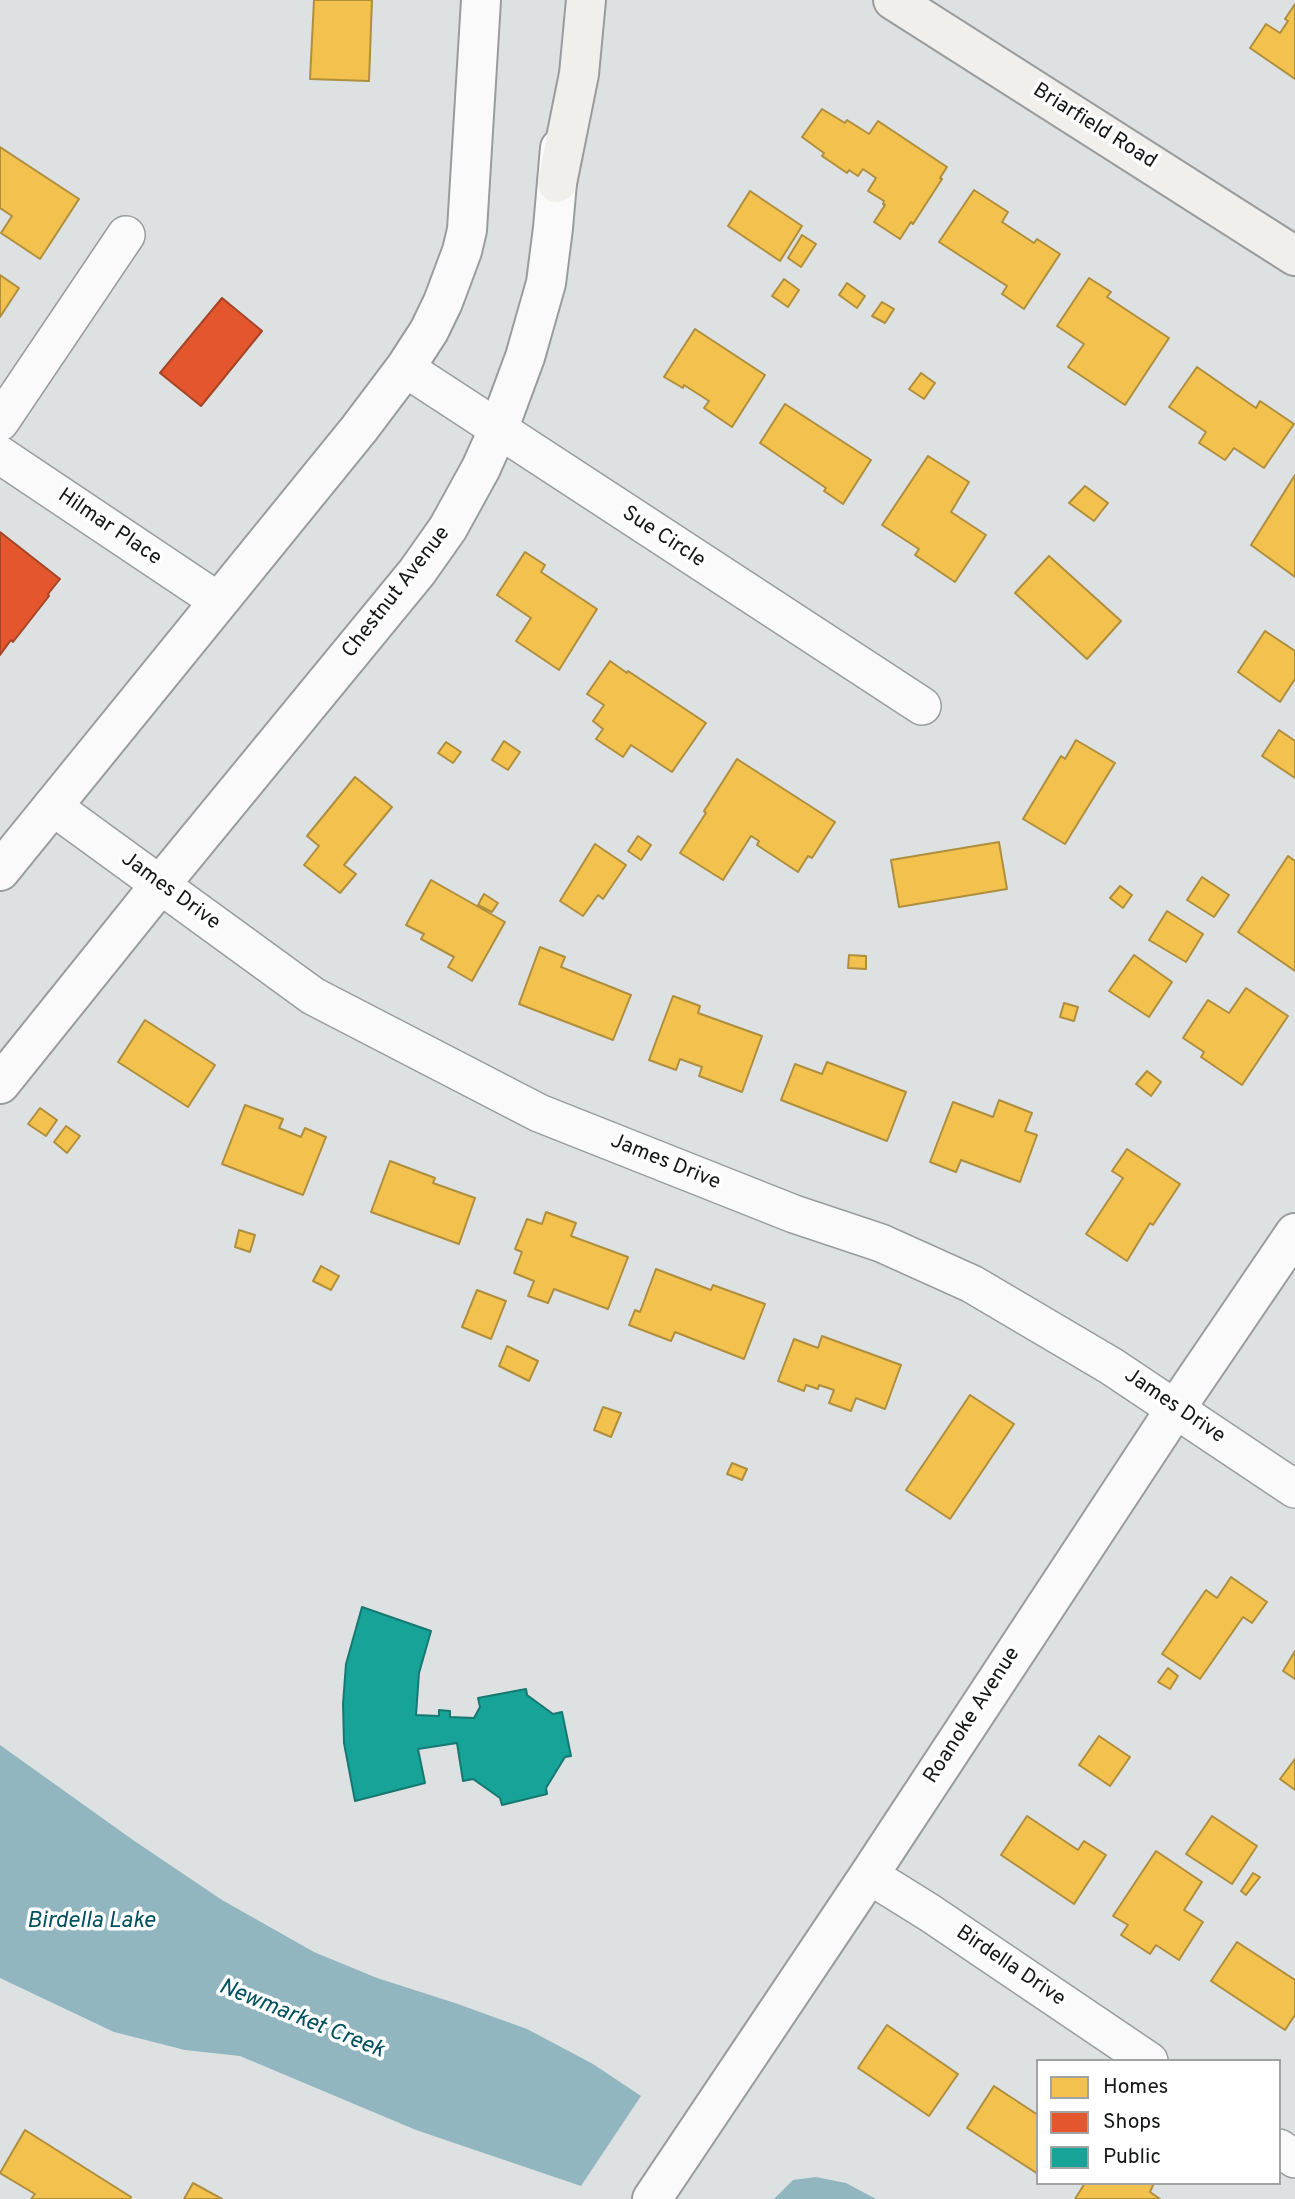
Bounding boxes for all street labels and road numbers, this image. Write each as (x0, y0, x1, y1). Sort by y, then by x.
street label: Briarfield Road (1027, 79, 1161, 175)
street label: Hilmar Place (52, 484, 166, 572)
street label: Sue Circle (617, 502, 709, 574)
street label: Chestnut Avenue (338, 522, 456, 664)
street label: James Drive (115, 848, 225, 936)
street label: James Drive (606, 1129, 724, 1197)
street label: James Drive (1119, 1364, 1229, 1450)
street label: Roanoke Avenue (920, 1643, 1026, 1789)
street label: Birdella Drive (950, 1921, 1070, 2013)

